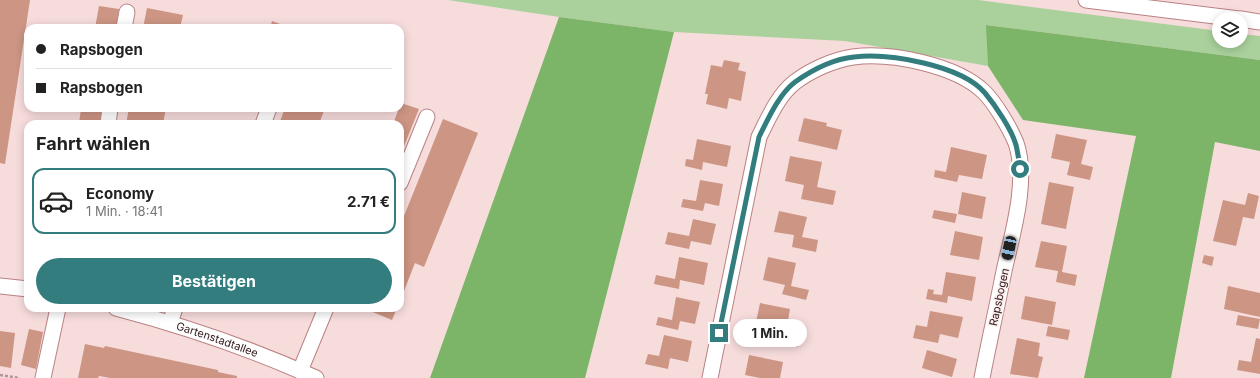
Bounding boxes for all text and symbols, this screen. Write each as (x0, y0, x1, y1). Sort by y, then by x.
map controls (1212, 12, 1248, 48)
button: layers (1212, 12, 1248, 48)
text: Rapsbogen (60, 40, 143, 59)
text: Rapsbogen (60, 78, 143, 97)
text: Fahrt wählen (36, 133, 150, 154)
route start (1011, 160, 1029, 178)
icon: car (38, 183, 74, 219)
text: Economy (86, 184, 154, 203)
text: 2.71 € (347, 192, 390, 211)
text: 1 Min. · 18:41 (86, 203, 163, 219)
car (1001, 235, 1017, 261)
button: Bestätigen (36, 258, 392, 304)
street label: Rapsbogen (986, 267, 1012, 327)
street label: Gartenstadtallee (175, 319, 260, 360)
callout: 1 Min. (733, 319, 807, 347)
route end (710, 324, 728, 342)
text: 1 Min. (752, 325, 788, 341)

